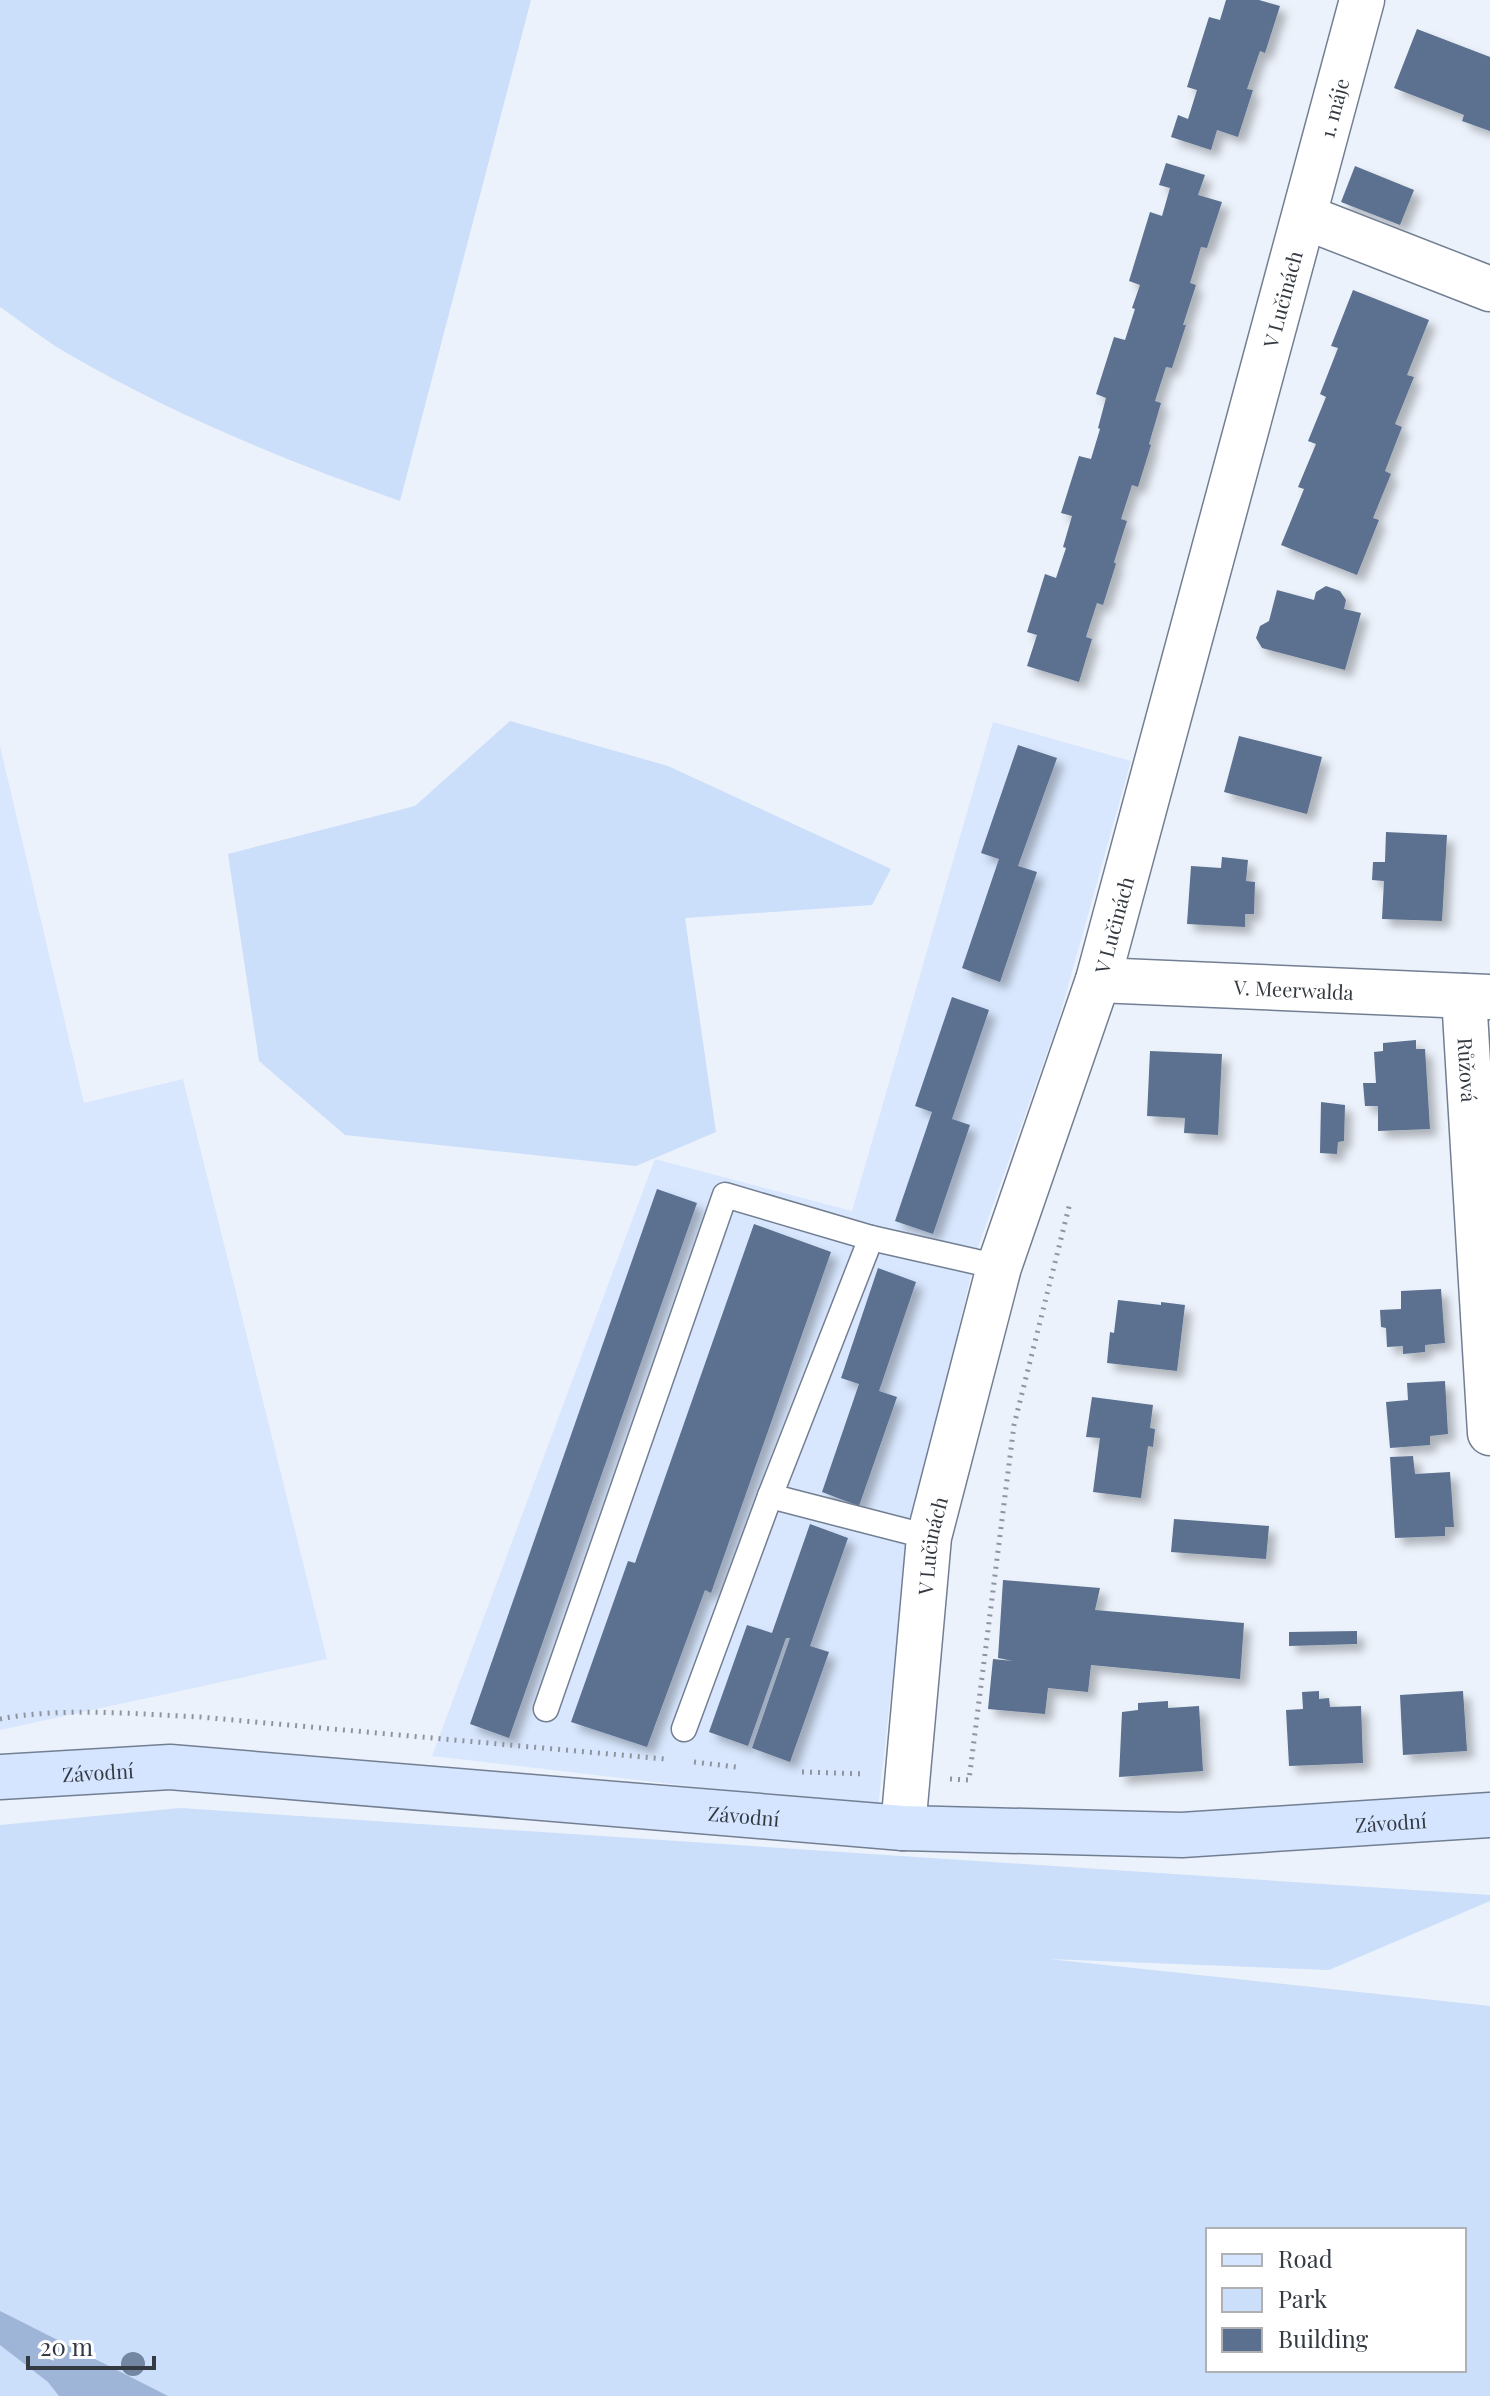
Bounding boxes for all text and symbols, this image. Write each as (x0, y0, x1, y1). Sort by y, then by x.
street label: 1. máje (1312, 75, 1354, 141)
street label: V Lučinách (1255, 247, 1307, 351)
street label: V Lučinách (1087, 873, 1139, 977)
street label: V. Meerwalda (1232, 972, 1354, 1005)
street label: Růžová (1453, 1037, 1484, 1103)
street label: V Lučinách (910, 1493, 953, 1597)
street label: Závodní (61, 1756, 135, 1787)
street label: Závodní (707, 1798, 781, 1831)
street label: Závodní (1354, 1806, 1427, 1837)
legend (1206, 2228, 1466, 2372)
text: Road (1278, 2242, 1333, 2274)
text: Park (1278, 2282, 1328, 2314)
scale bar (28, 2320, 154, 2370)
text: Building (1278, 2322, 1369, 2354)
text: 20 m (40, 2330, 93, 2362)

